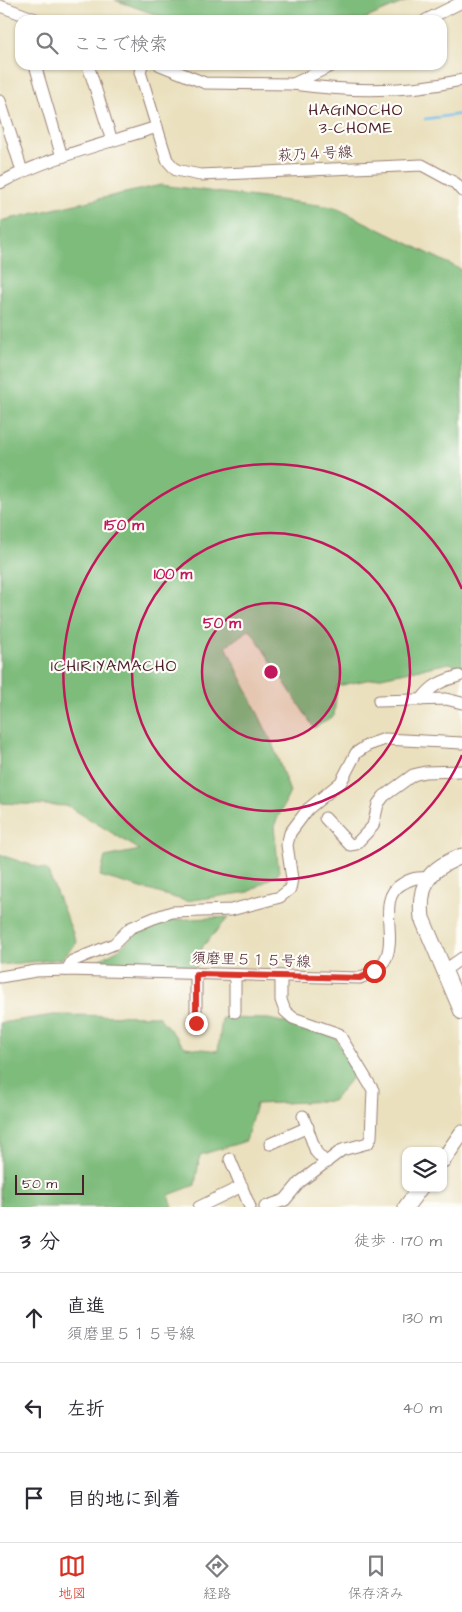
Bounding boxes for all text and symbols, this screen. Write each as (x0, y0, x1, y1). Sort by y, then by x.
search box (15, 15, 447, 70)
icon: search (33, 29, 61, 57)
text: ここで検索 (73, 31, 168, 58)
district label: HAGINOCHO 3-CHOME (309, 99, 403, 139)
street label: 萩乃４号線 (277, 142, 353, 166)
text: 150 m (104, 515, 144, 536)
text: 100 m (154, 564, 193, 585)
text: 50 m (203, 613, 241, 634)
district label: ICHIRIYAMACHO (51, 655, 177, 677)
centre of rings (262, 663, 280, 681)
street label: 須磨里５１５号線 (191, 947, 311, 973)
route start (363, 960, 386, 983)
route end (185, 1012, 208, 1035)
map controls (402, 1147, 447, 1192)
button: layers (402, 1147, 447, 1192)
scale bar (15, 1172, 84, 1195)
text: 50 m (22, 1174, 57, 1194)
text: 3 分 (20, 1227, 60, 1256)
text: 徒歩 · 170 m (354, 1230, 442, 1252)
text: 直進 (67, 1293, 105, 1320)
icon: ahead (20, 1304, 48, 1332)
text: 130 m (403, 1307, 442, 1329)
text: 須磨里５１５号線 (67, 1323, 195, 1345)
icon: left (20, 1394, 48, 1422)
text: 左折 (67, 1396, 105, 1423)
text: 40 m (402, 1397, 442, 1419)
icon: arrive (20, 1484, 48, 1512)
text: 目的地に到着 (67, 1486, 181, 1513)
tab: 地図 (58, 1552, 86, 1604)
tab: 経路 (203, 1552, 231, 1604)
tab: 保存済み (348, 1552, 404, 1604)

